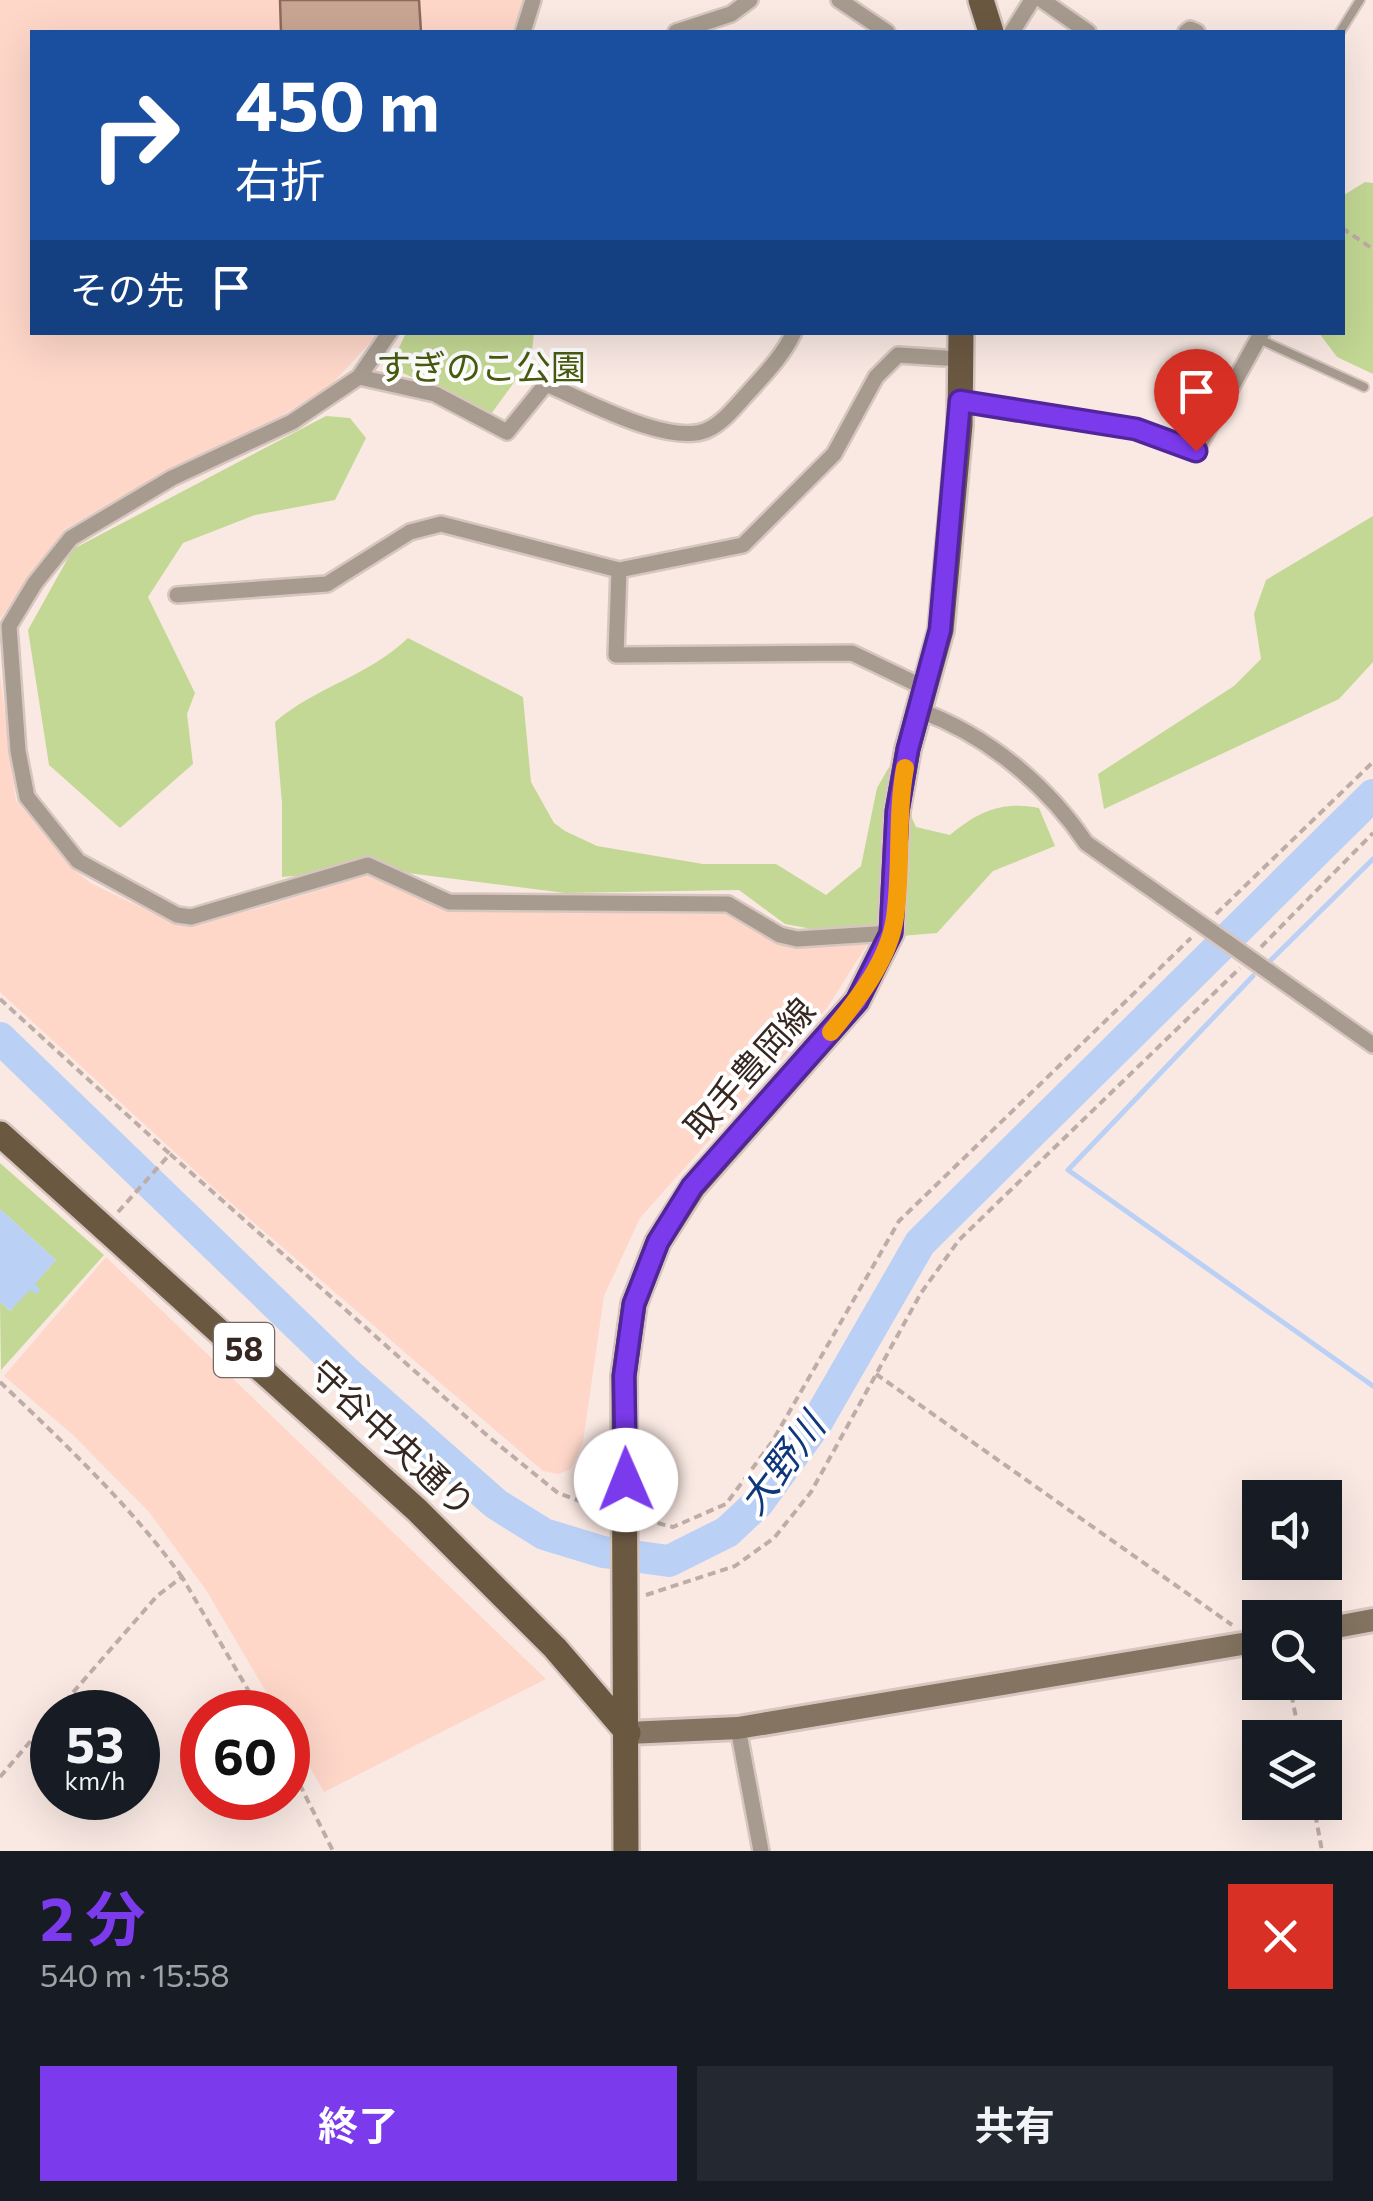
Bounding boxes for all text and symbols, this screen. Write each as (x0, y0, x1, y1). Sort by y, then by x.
text: 450 m (235, 60, 440, 145)
icon: right (70, 70, 200, 200)
text: 右折 (235, 151, 325, 206)
icon: arrive (204, 260, 259, 315)
text: その先 (70, 265, 184, 312)
park label: すぎのこ公園 (376, 344, 586, 387)
pin (1154, 349, 1239, 452)
icon: arrive (1169, 364, 1224, 419)
street label: 取手豊岡線 (674, 988, 823, 1147)
road number: 58 (214, 1323, 274, 1377)
street label: 守谷中央通り (302, 1350, 485, 1525)
water label: 大野川 (727, 1400, 835, 1522)
position arrow (574, 1428, 678, 1532)
map controls (1242, 1480, 1342, 1820)
button: sound (1242, 1480, 1342, 1580)
button: search (1242, 1600, 1342, 1700)
speed limit sign: 60 (180, 1690, 310, 1820)
text: 53 (66, 1712, 124, 1773)
button: layers (1242, 1720, 1342, 1820)
text: km/h (65, 1765, 125, 1795)
text: 2 分 (40, 1880, 146, 1953)
button: close (1228, 1884, 1333, 1989)
text: 540 m · 15:58 (40, 1954, 230, 1994)
button: 終了 (40, 2066, 677, 2181)
button: 共有 (697, 2066, 1333, 2181)

